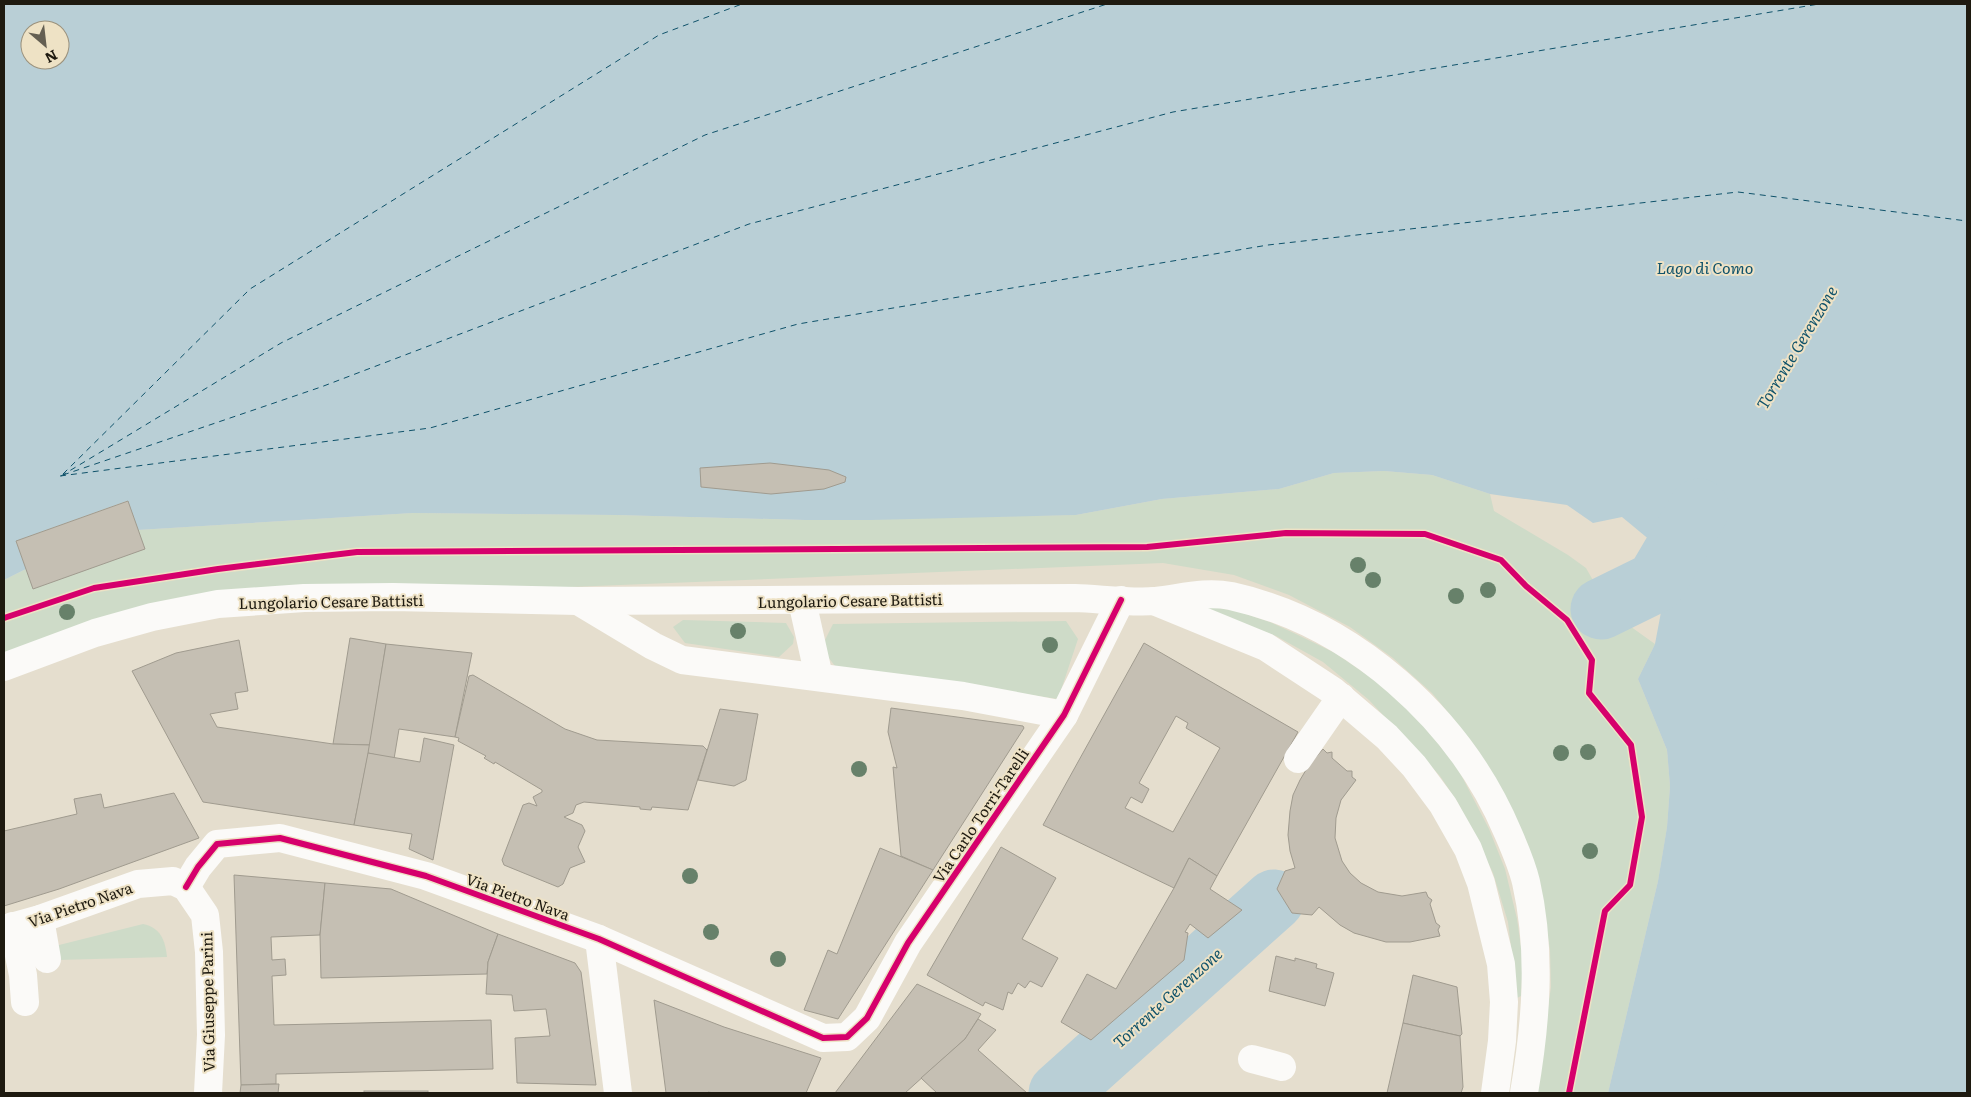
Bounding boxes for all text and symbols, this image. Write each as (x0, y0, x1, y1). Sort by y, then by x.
north arrow (20, 20, 70, 70)
text: N (41, 46, 61, 69)
water label: Lago di Como (1657, 255, 1753, 279)
water label: Torrente Gerenzone (1750, 281, 1842, 413)
street label: Lungolario Cesare Battisti (757, 587, 943, 613)
street label: Lungolario Cesare Battisti (238, 588, 424, 614)
street label: Via Carlo Torri-Tarelli (926, 743, 1034, 887)
street label: Via Pietro Nava (463, 867, 574, 926)
street label: Via Pietro Nava (25, 875, 136, 933)
street label: Via Giuseppe Parini (194, 932, 220, 1072)
water label: Torrente Gerenzone (1107, 941, 1227, 1053)

